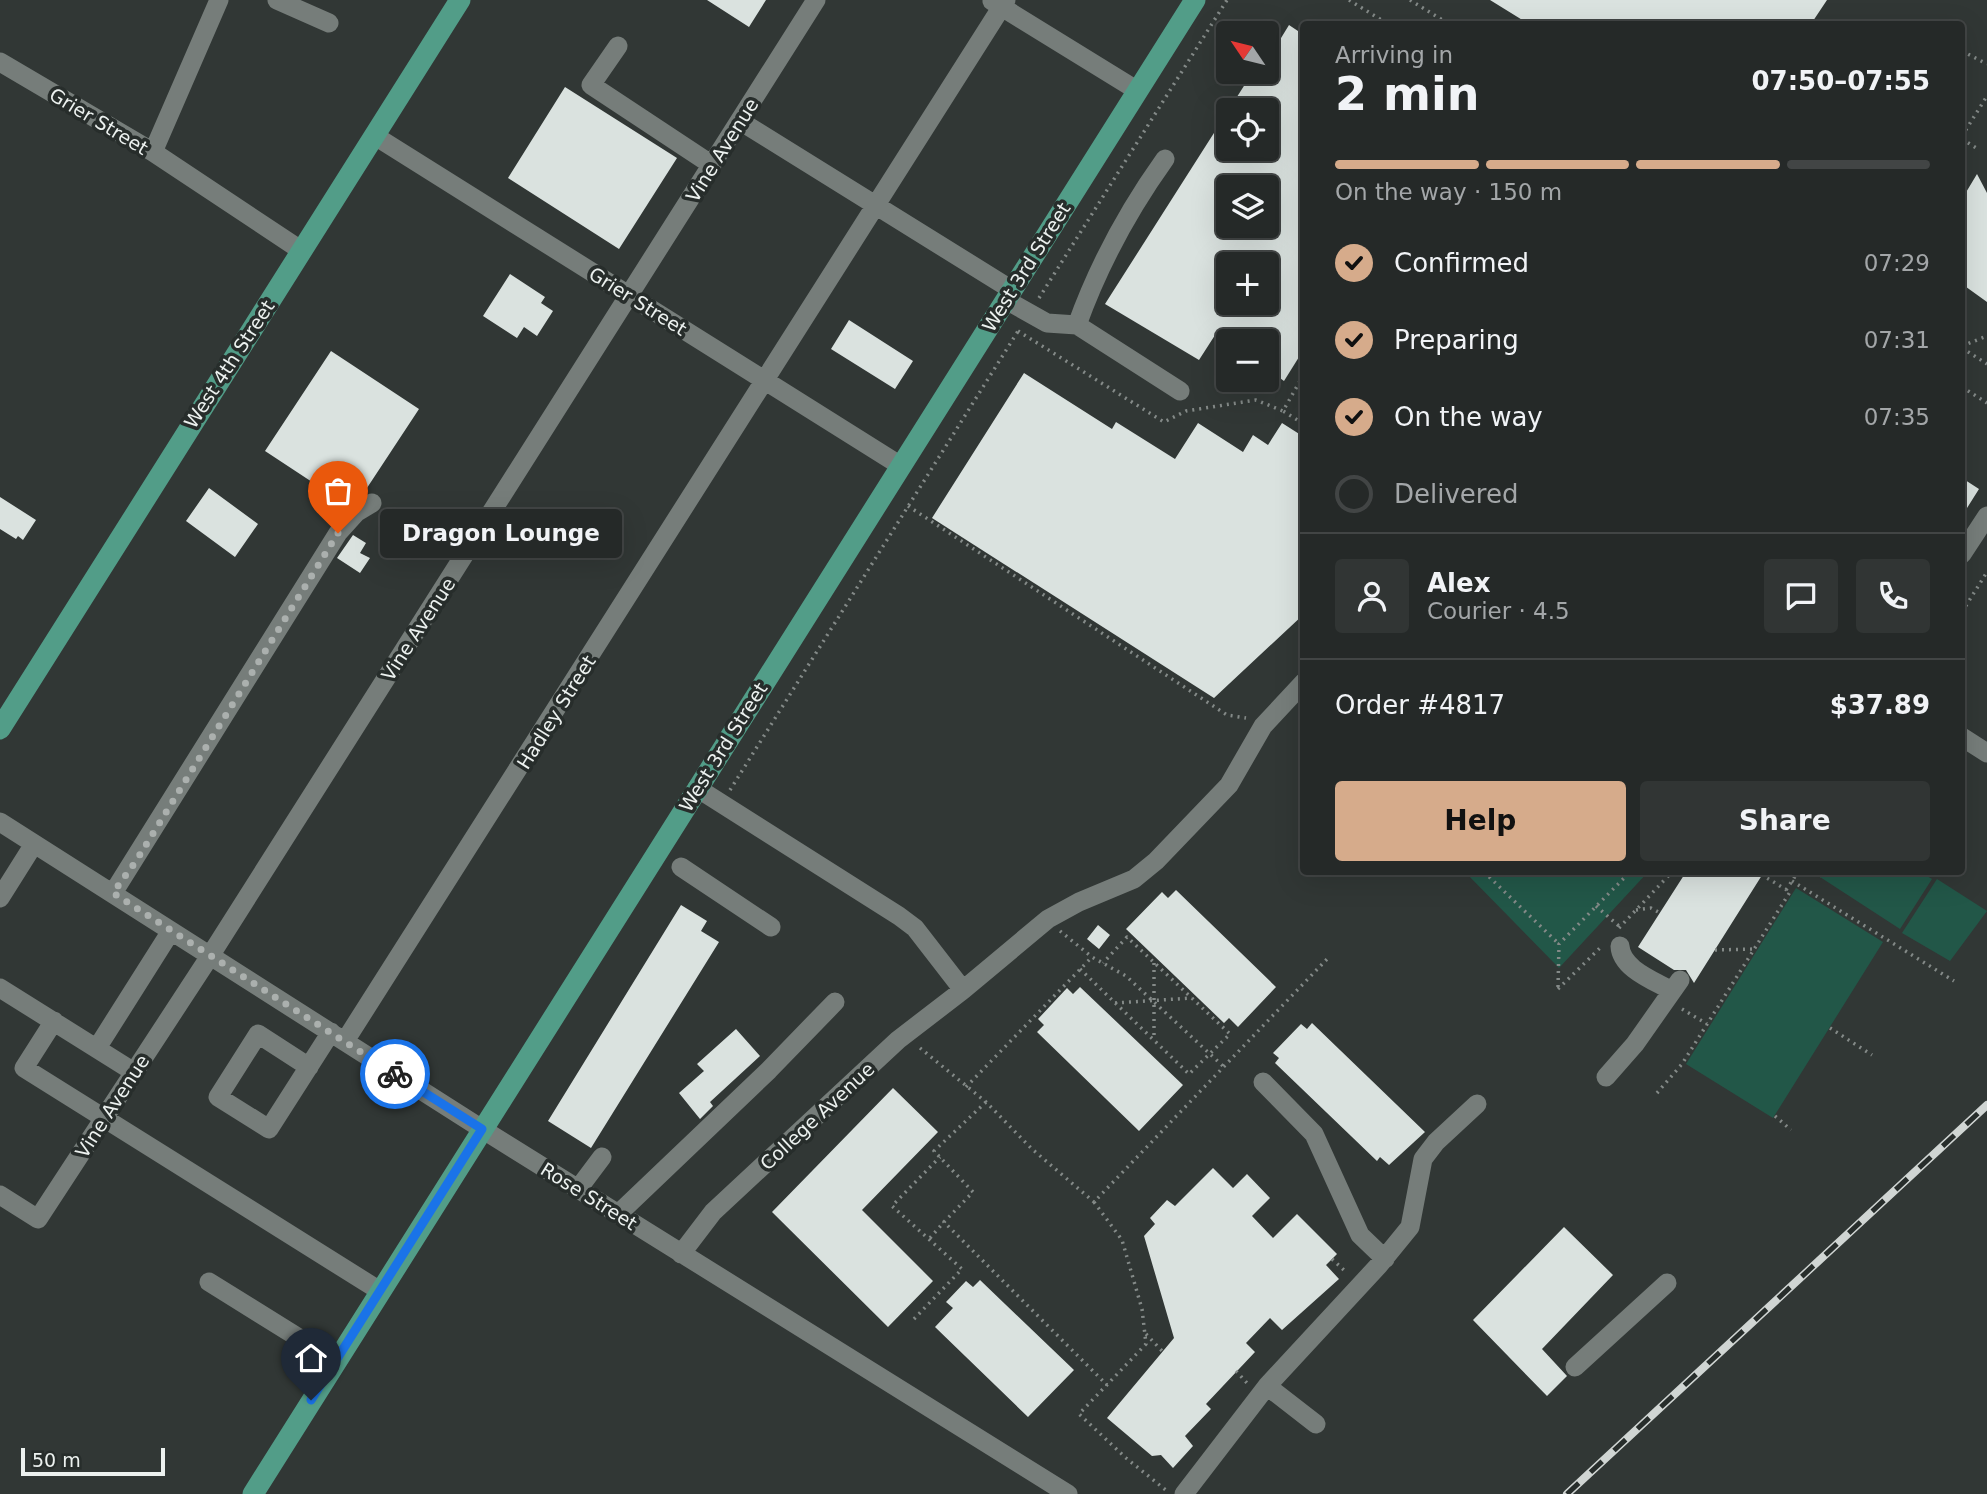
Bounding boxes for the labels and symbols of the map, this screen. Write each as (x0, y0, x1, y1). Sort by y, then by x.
north arrow (1216, 21, 1279, 84)
street label: Grier Street (46, 83, 152, 159)
street label: Vine Avenue (681, 94, 763, 206)
street label: West 3rd Street (977, 198, 1075, 336)
street label: Grier Street (585, 262, 691, 340)
street label: West 4th Street (179, 296, 279, 432)
pin (308, 461, 368, 533)
callout: Dragon Lounge (380, 508, 622, 558)
street label: Vine Avenue (377, 573, 459, 685)
street label: Hadley Street (512, 651, 600, 773)
street label: West 3rd Street (674, 678, 772, 816)
courier (360, 1039, 430, 1109)
street label: Vine Avenue (71, 1050, 153, 1162)
street label: College Avenue (756, 1058, 878, 1174)
street label: Rose Street (537, 1158, 641, 1234)
pin (281, 1328, 341, 1400)
scale bar (21, 1445, 164, 1477)

